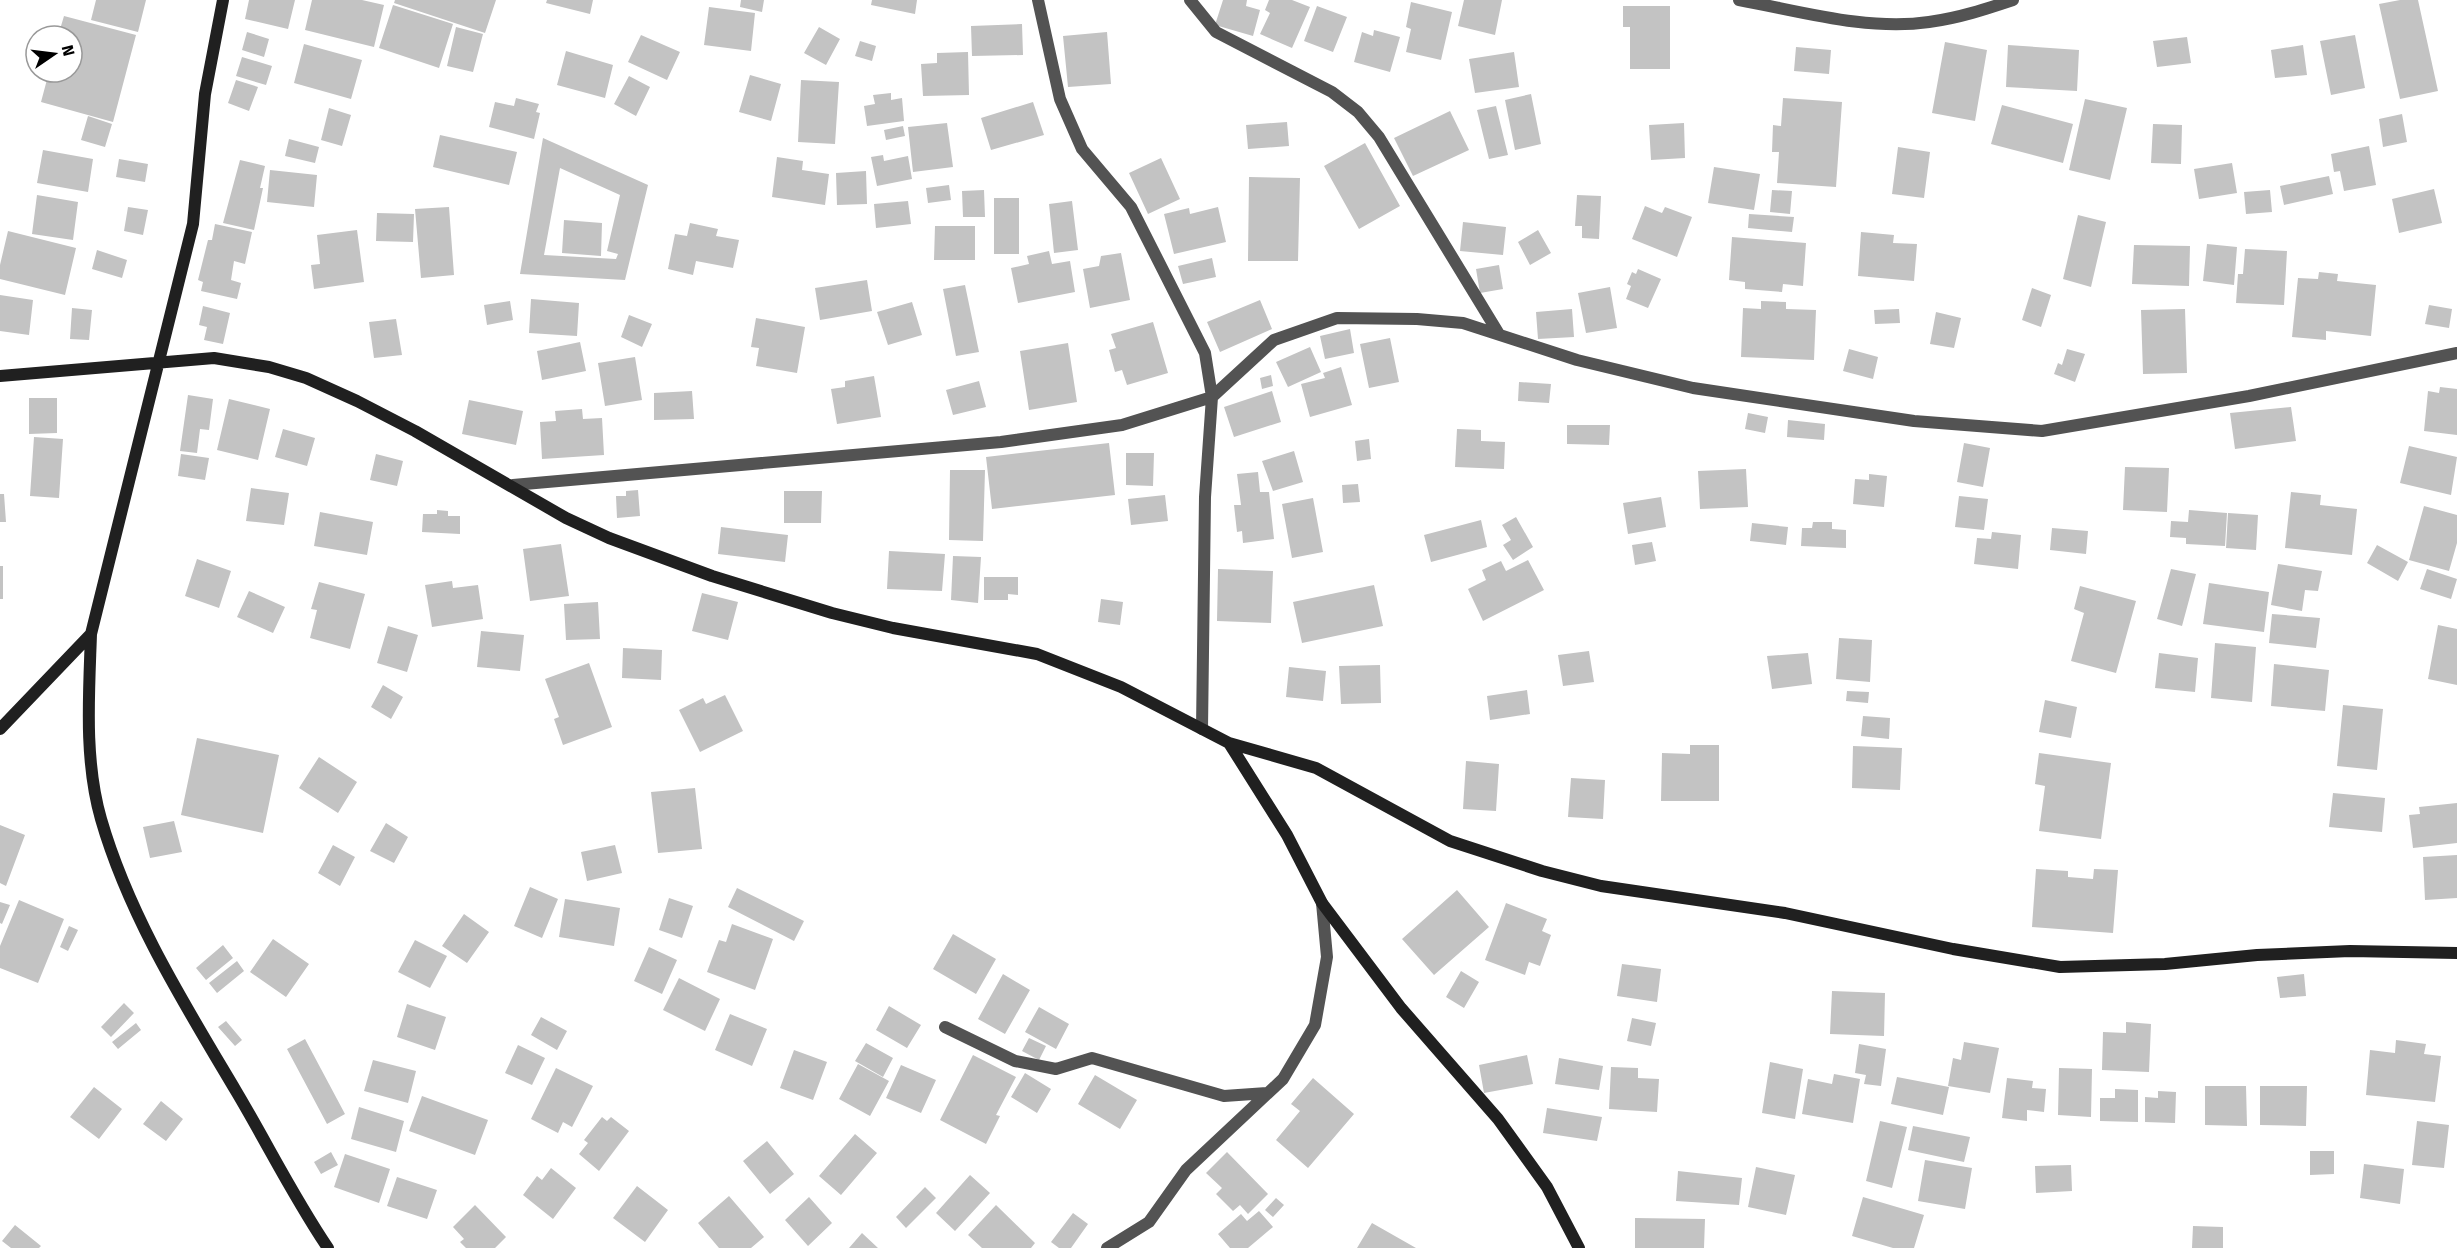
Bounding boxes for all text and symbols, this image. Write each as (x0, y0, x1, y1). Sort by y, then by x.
north arrow (24, 24, 84, 84)
text: N (58, 43, 79, 58)

